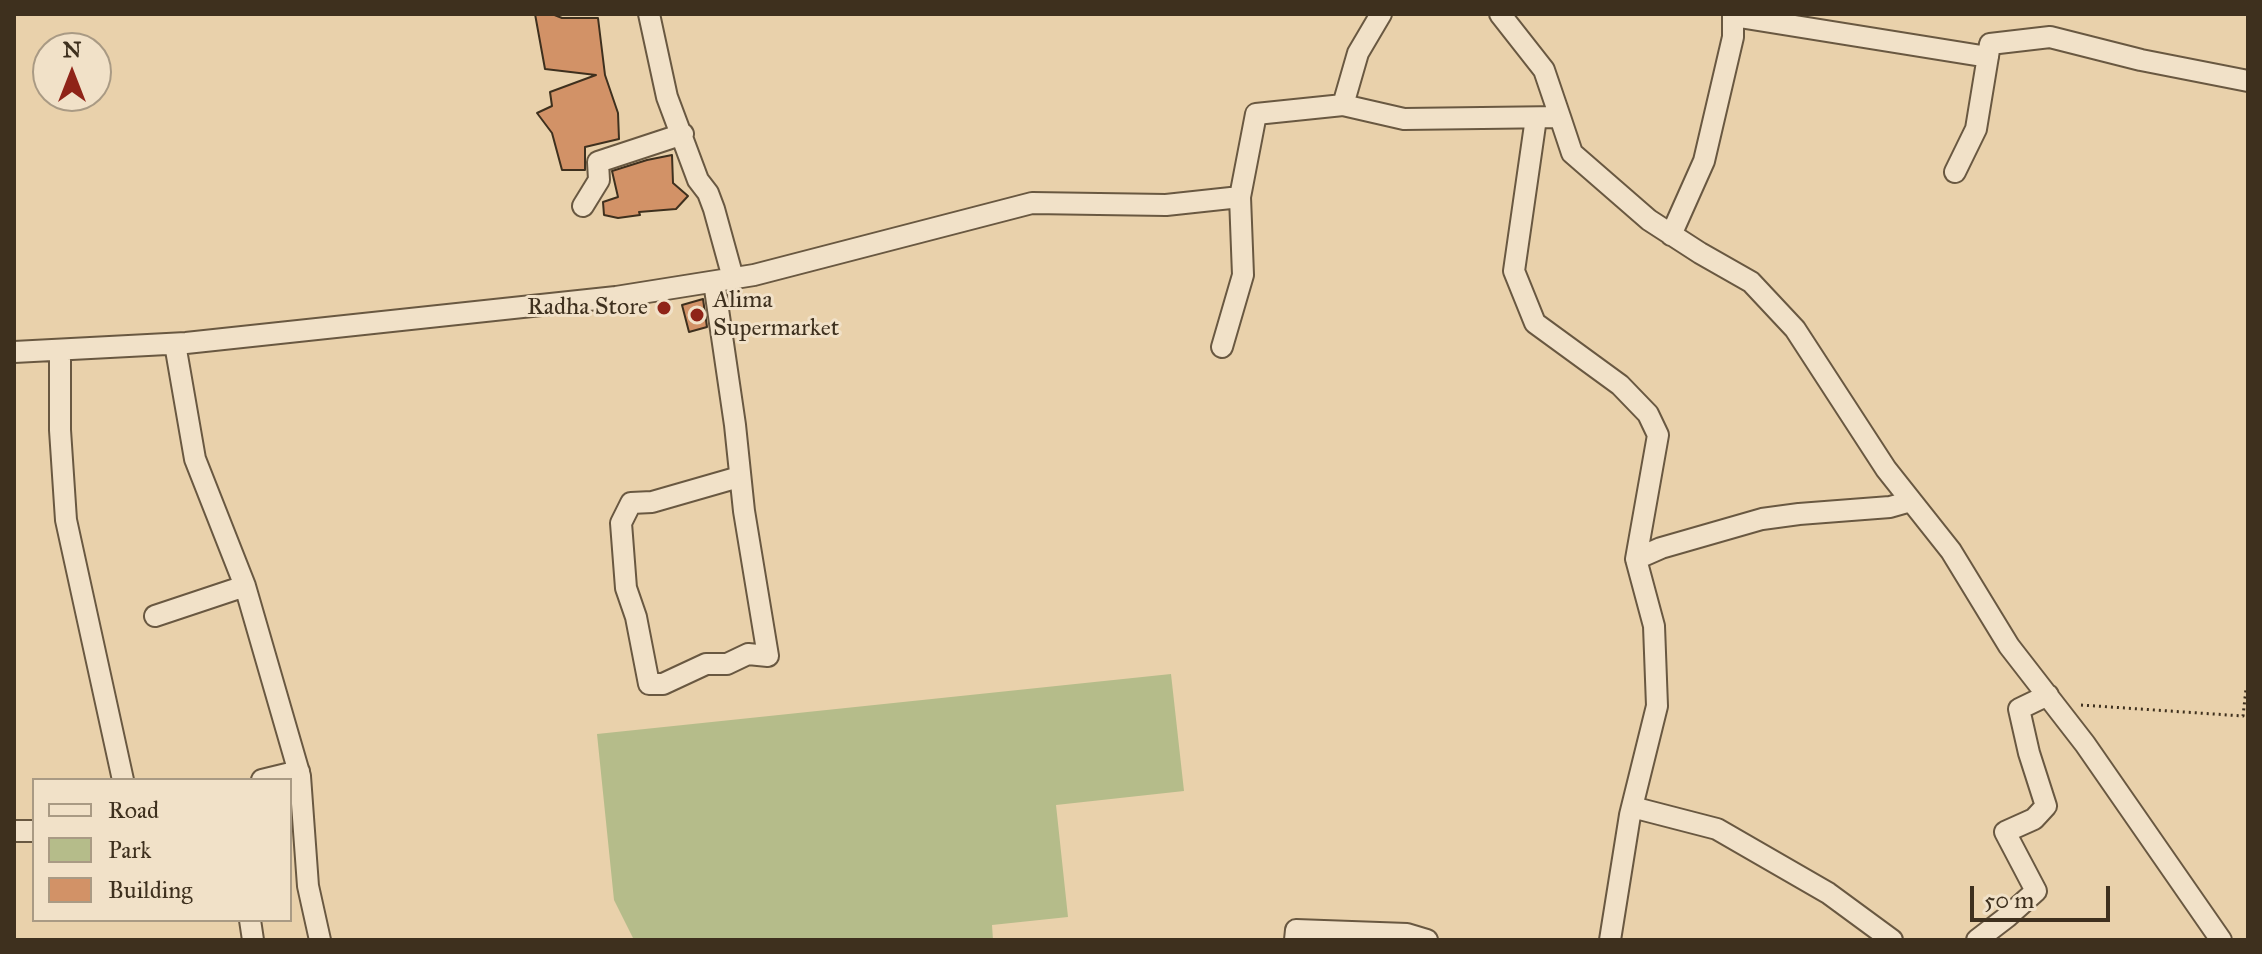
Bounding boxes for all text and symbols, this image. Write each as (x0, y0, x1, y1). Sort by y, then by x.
north arrow (32, 32, 112, 112)
text: N (63, 36, 81, 63)
place label: Alima Supermarket (713, 287, 839, 343)
place label: Radha Store (527, 294, 648, 322)
marker: Radha Store (655, 299, 673, 317)
marker: Alima Supermarket (688, 306, 706, 324)
legend (32, 778, 292, 922)
text: Road (108, 795, 159, 825)
text: Park (108, 835, 151, 865)
scale bar (1974, 870, 2114, 920)
text: Building (108, 875, 193, 905)
text: 50 m (1984, 885, 2034, 915)

